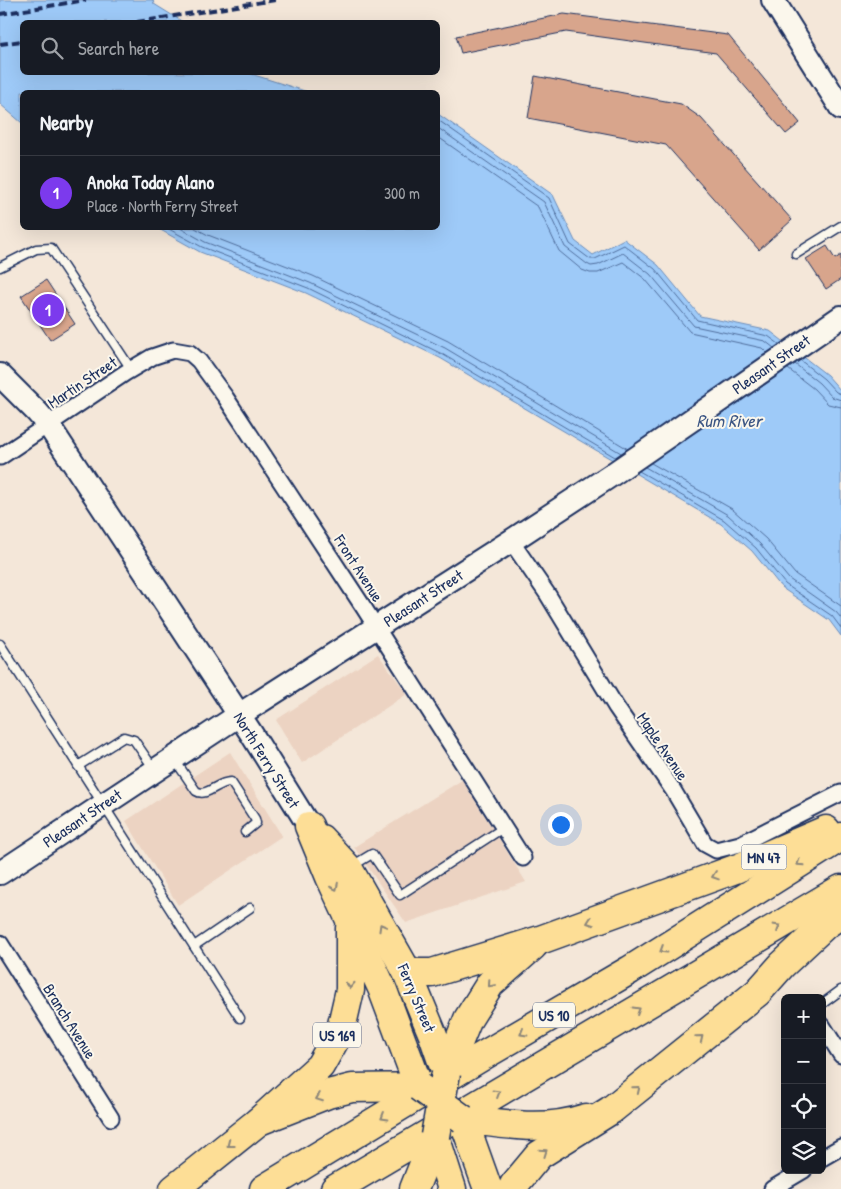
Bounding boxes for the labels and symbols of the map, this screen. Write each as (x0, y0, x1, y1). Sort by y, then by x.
pin: 1 (32, 291, 64, 329)
street label: Pleasant Street (728, 329, 815, 399)
street label: Martin Street (43, 350, 121, 413)
water label: Rum River (696, 408, 764, 433)
street label: Front Avenue (329, 529, 389, 606)
street label: Pleasant Street (379, 564, 467, 632)
street label: North Ferry Street (229, 708, 306, 813)
street label: Maple Avenue (632, 708, 694, 785)
street label: Pleasant Street (38, 783, 126, 852)
your location (548, 812, 574, 838)
road number: MN 47 (742, 844, 786, 870)
one-way arrow (796, 857, 806, 866)
one-way arrow (711, 870, 720, 880)
one-way arrow (329, 882, 340, 891)
one-way arrow (586, 916, 595, 926)
one-way arrow (771, 923, 780, 933)
one-way arrow (379, 924, 389, 933)
one-way arrow (659, 943, 668, 953)
street label: Ferry Street (392, 959, 441, 1036)
street label: Branch Avenue (38, 979, 102, 1063)
one-way arrow (488, 979, 497, 988)
one-way arrow (344, 981, 355, 989)
road number: US 10 (533, 1002, 575, 1028)
one-way arrow (632, 1006, 641, 1016)
road number: US 169 (313, 1022, 361, 1048)
one-way arrow (519, 1026, 528, 1036)
one-way arrow (695, 1035, 704, 1044)
one-way arrow (631, 1086, 640, 1095)
one-way arrow (492, 1089, 501, 1099)
one-way arrow (315, 1091, 324, 1102)
one-way arrow (381, 1111, 390, 1121)
one-way arrow (227, 1139, 236, 1147)
one-way arrow (538, 1149, 548, 1158)

